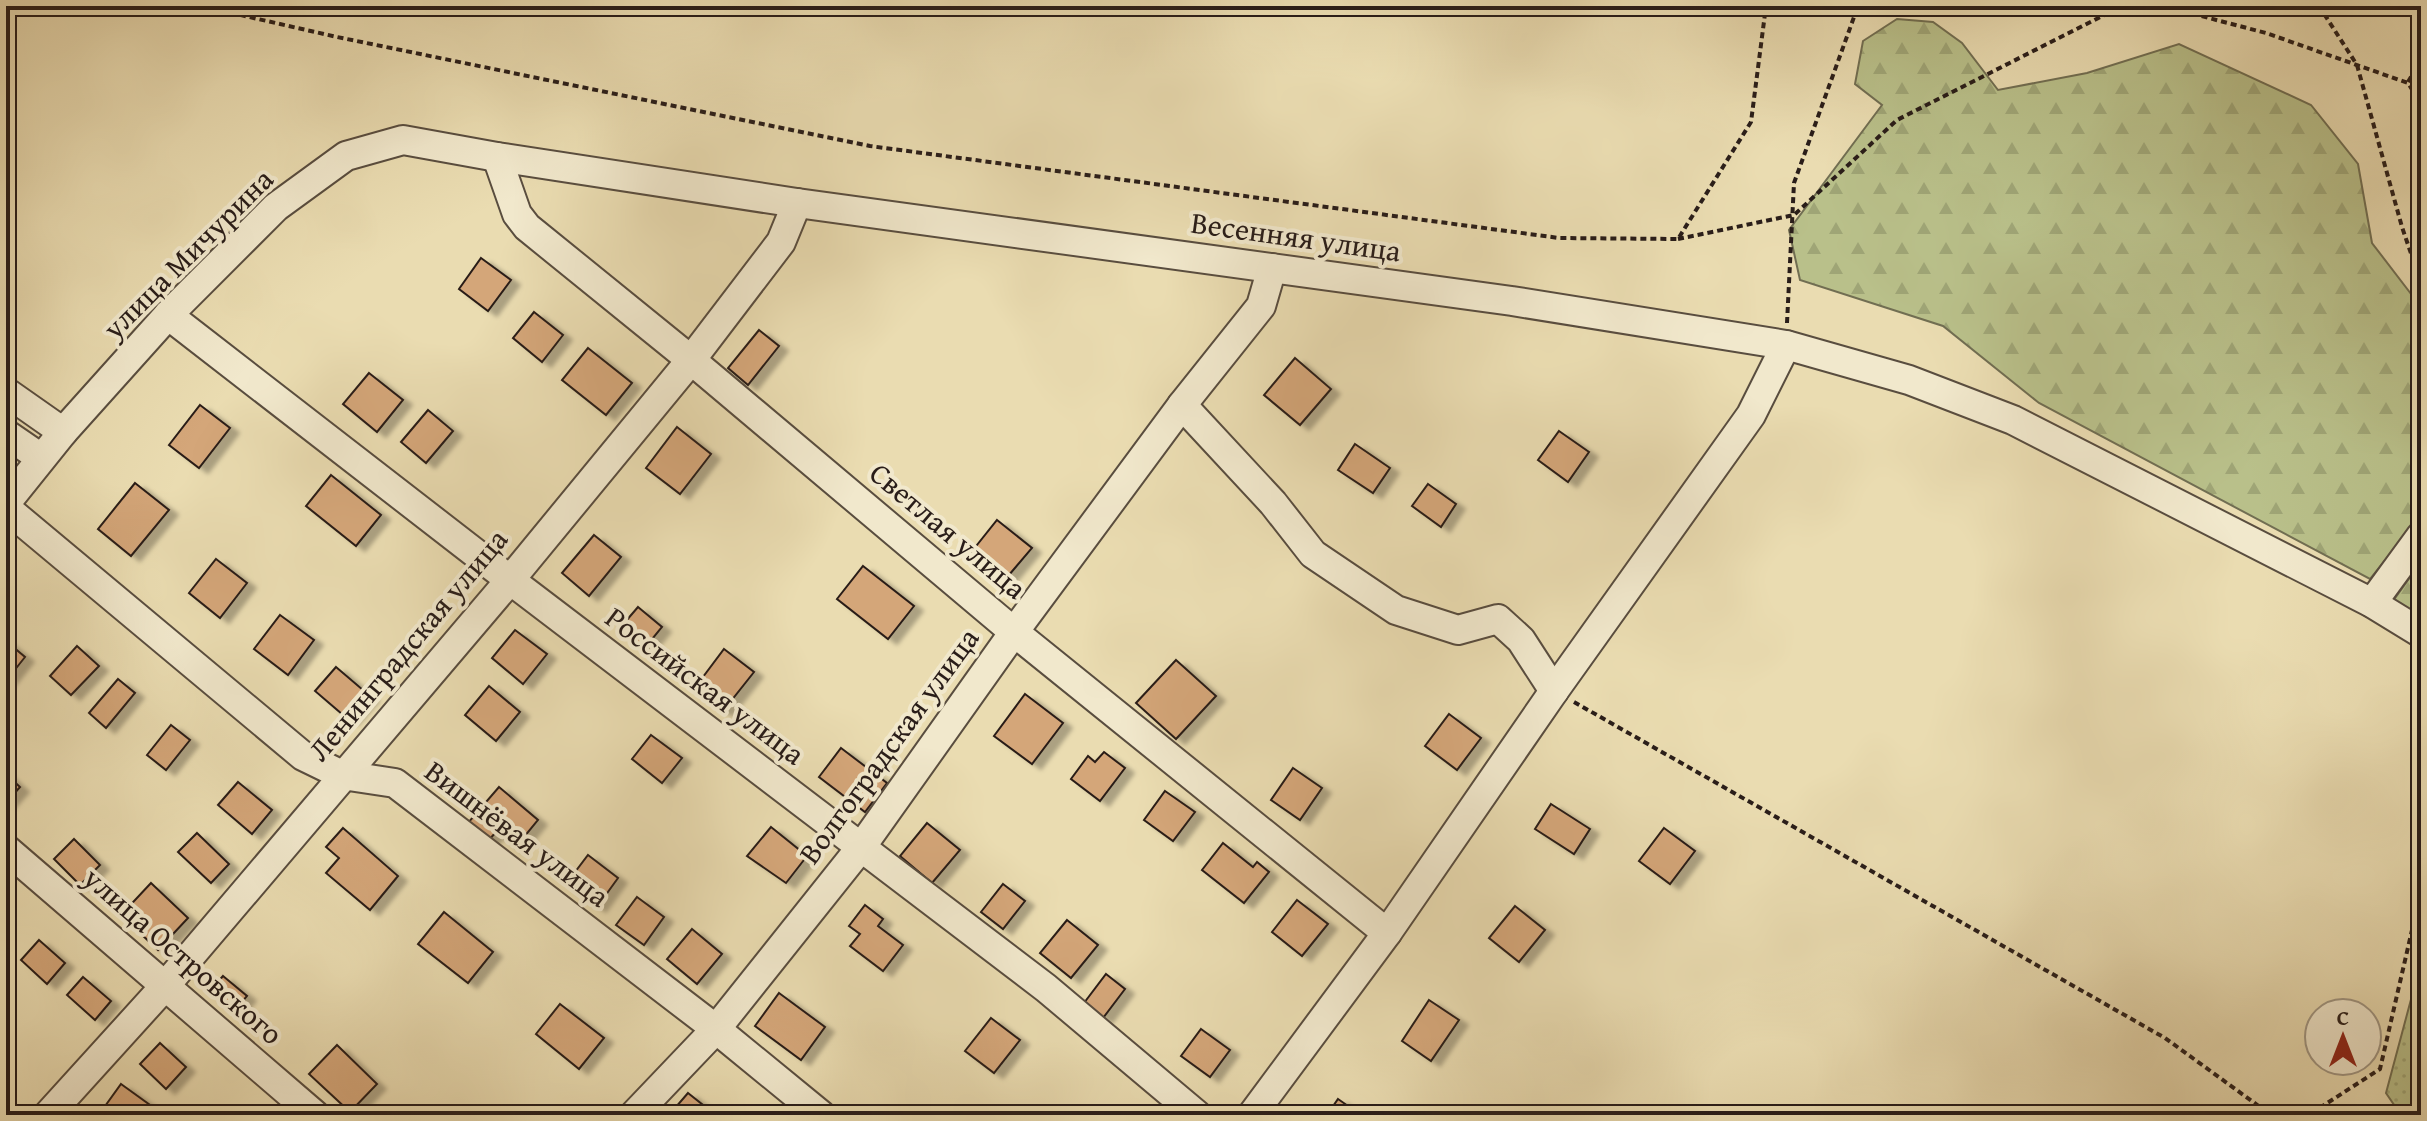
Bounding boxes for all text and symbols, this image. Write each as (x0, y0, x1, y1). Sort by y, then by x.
street label: улица Мичурина (91, 157, 283, 349)
street label: Весенняя улица (1188, 200, 1404, 273)
street label: Светлая улица (861, 451, 1037, 610)
street label: Ленинградская улица (297, 518, 518, 770)
street label: Российская улица (597, 595, 815, 775)
street label: Волгоградская улица (787, 618, 989, 873)
street label: Вишнёвая улица (416, 749, 620, 918)
street label: улица Островского (73, 855, 293, 1055)
north arrow (2303, 997, 2383, 1077)
text: С (2337, 1001, 2349, 1033)

